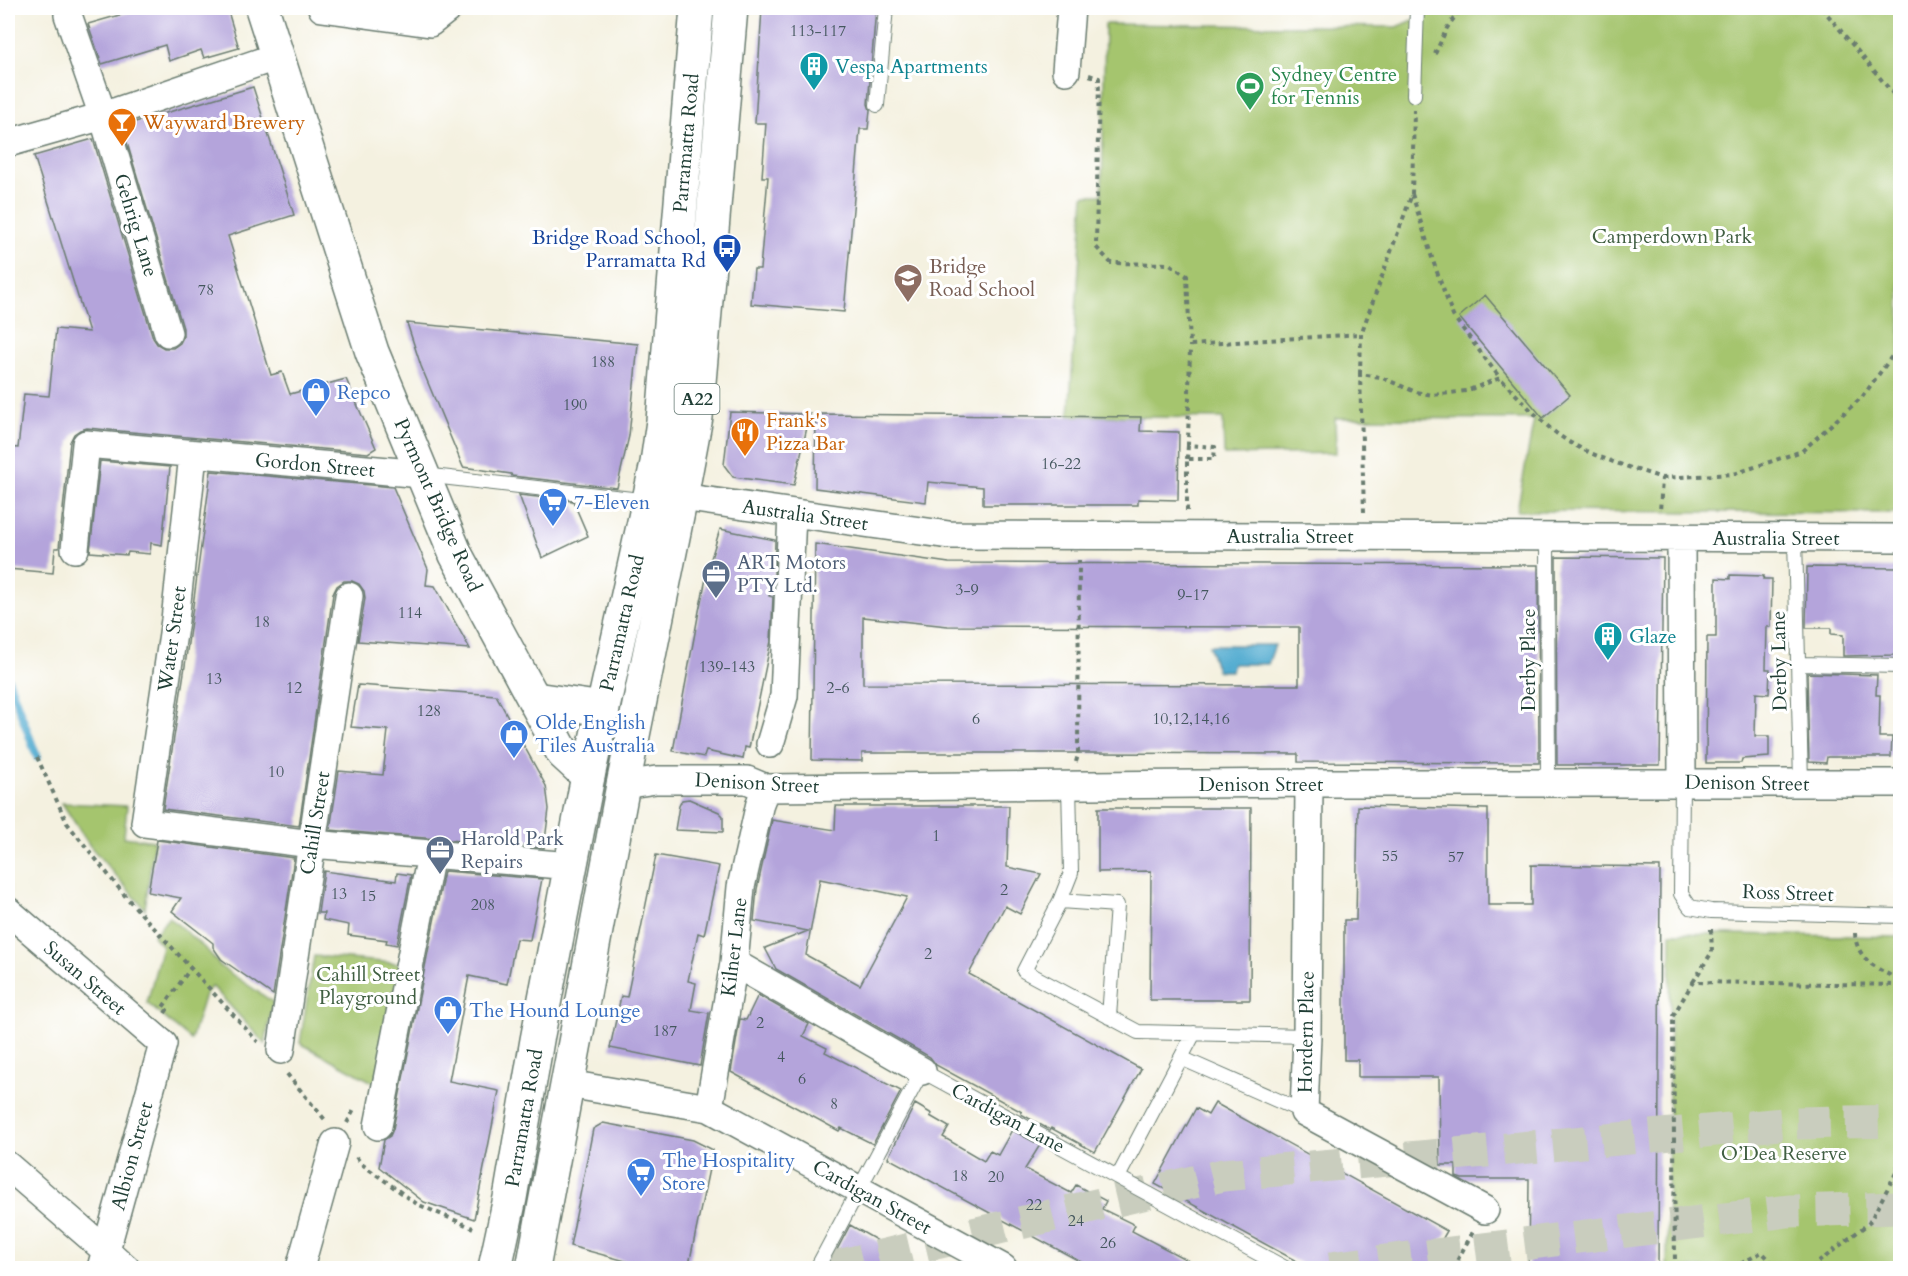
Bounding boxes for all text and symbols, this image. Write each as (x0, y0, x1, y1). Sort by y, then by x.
house number: 113-117 (790, 20, 846, 42)
building icon: Vespa Apartments (798, 50, 830, 92)
place label: Vespa Apartments (835, 53, 988, 80)
place label: Sydney Centre for Tennis (1271, 61, 1397, 111)
sports icon: Sydney Centre for Tennis (1234, 70, 1266, 112)
street label: Parramatta Road (666, 72, 706, 214)
bar icon: Wayward Brewery (106, 106, 138, 148)
place label: Wayward Brewery (142, 109, 306, 136)
street label: Gehrig Lane (108, 170, 164, 280)
park label: Camperdown Park (1592, 223, 1753, 250)
place label: Bridge Road School, Parramatta Rd (532, 224, 706, 274)
bus stop icon: Bridge Road School, Parramatta Rd (711, 232, 743, 274)
place label: Bridge Road School (929, 253, 1035, 303)
school or university icon: Bridge Road School (892, 262, 924, 304)
house number: 78 (198, 279, 214, 301)
house number: 188 (591, 351, 615, 373)
shop icon: Repco (300, 376, 332, 418)
place label: Repco (337, 379, 391, 406)
road number: A22 (674, 384, 720, 414)
house number: 190 (563, 394, 587, 416)
place label: Frank's Pizza Bar (766, 407, 846, 457)
street label: Pyrmont Bridge Road (388, 414, 489, 596)
restaurant icon: Frank's Pizza Bar (729, 416, 761, 458)
street label: Gordon Street (254, 446, 377, 484)
house number: 16-22 (1041, 453, 1081, 475)
supermarket icon: 7-Eleven (537, 486, 569, 528)
place label: 7-Eleven (574, 489, 651, 516)
street label: Australia Street (740, 493, 870, 537)
street label: Australia Street (1227, 523, 1354, 550)
street label: Australia Street (1713, 525, 1840, 552)
place label: ART Motors PTY Ltd. (737, 549, 846, 599)
street label: Parramatta Road (593, 551, 651, 694)
office icon: ART Motors PTY Ltd. (700, 558, 732, 600)
house number: 3-9 (955, 579, 979, 601)
street label: Water Street (151, 584, 193, 695)
house number: 9-17 (1177, 584, 1209, 606)
house number: 114 (398, 602, 422, 624)
street label: Derby Place (1515, 608, 1542, 712)
house number: 18 (254, 611, 270, 633)
street label: Derby Lane (1765, 611, 1793, 711)
building icon: Glaze (1592, 620, 1624, 662)
place label: Glaze (1629, 623, 1677, 650)
house number: 139-143 (699, 656, 755, 678)
house number: 13 (206, 668, 222, 690)
house number: 12 (286, 677, 302, 699)
house number: 2-6 (826, 677, 850, 699)
house number: 128 (417, 700, 441, 722)
house number: 6 (972, 708, 980, 730)
house number: 10,12,14,16 (1152, 708, 1230, 730)
place label: Olde English Tiles Australia (535, 709, 655, 759)
shop icon: Olde English Tiles Australia (498, 718, 530, 760)
house number: 10 (268, 761, 284, 783)
street label: Denison Street (694, 766, 821, 800)
street label: Denison Street (1684, 768, 1810, 798)
street label: Cahill Street (294, 769, 337, 877)
street label: Denison Street (1199, 771, 1324, 798)
place label: Harold Park Repairs (461, 825, 564, 875)
house number: 1 (932, 825, 940, 847)
office icon: Harold Park Repairs (424, 834, 456, 876)
house number: 55 (1382, 845, 1398, 867)
house number: 57 (1448, 846, 1464, 868)
street label: Ross Street (1742, 878, 1835, 908)
house number: 2 (1000, 879, 1008, 901)
house number: 13 (331, 883, 347, 905)
house number: 15 (360, 885, 376, 907)
house number: 208 (471, 894, 495, 916)
street label: Kilner Lane (715, 896, 753, 998)
street label: Susan Street (38, 935, 133, 1022)
house number: 2 (924, 943, 932, 965)
park label: Cahill Street Playground (316, 961, 421, 1011)
street label: Hordern Place (1291, 971, 1321, 1093)
shop icon: The Hound Lounge (432, 994, 464, 1036)
place label: The Hound Lounge (469, 997, 641, 1024)
house number: 2 (756, 1012, 764, 1034)
house number: 187 (653, 1020, 677, 1042)
street label: Parramatta Road (499, 1046, 549, 1189)
house number: 4 (777, 1046, 785, 1068)
house number: 6 (798, 1068, 806, 1090)
street label: Cardigan Lane (946, 1077, 1070, 1159)
house number: 8 (830, 1093, 838, 1115)
street label: Albion Street (105, 1098, 160, 1213)
park label: O’Dea Reserve (1721, 1140, 1847, 1167)
place label: The Hospitality Store (662, 1147, 796, 1197)
street label: Cardigan Street (808, 1153, 937, 1241)
supermarket icon: The Hospitality Store (625, 1156, 657, 1198)
house number: 18 (952, 1165, 968, 1187)
house number: 20 (988, 1166, 1004, 1188)
house number: 22 (1026, 1194, 1042, 1216)
house number: 24 (1068, 1210, 1084, 1232)
house number: 26 (1100, 1232, 1116, 1254)

